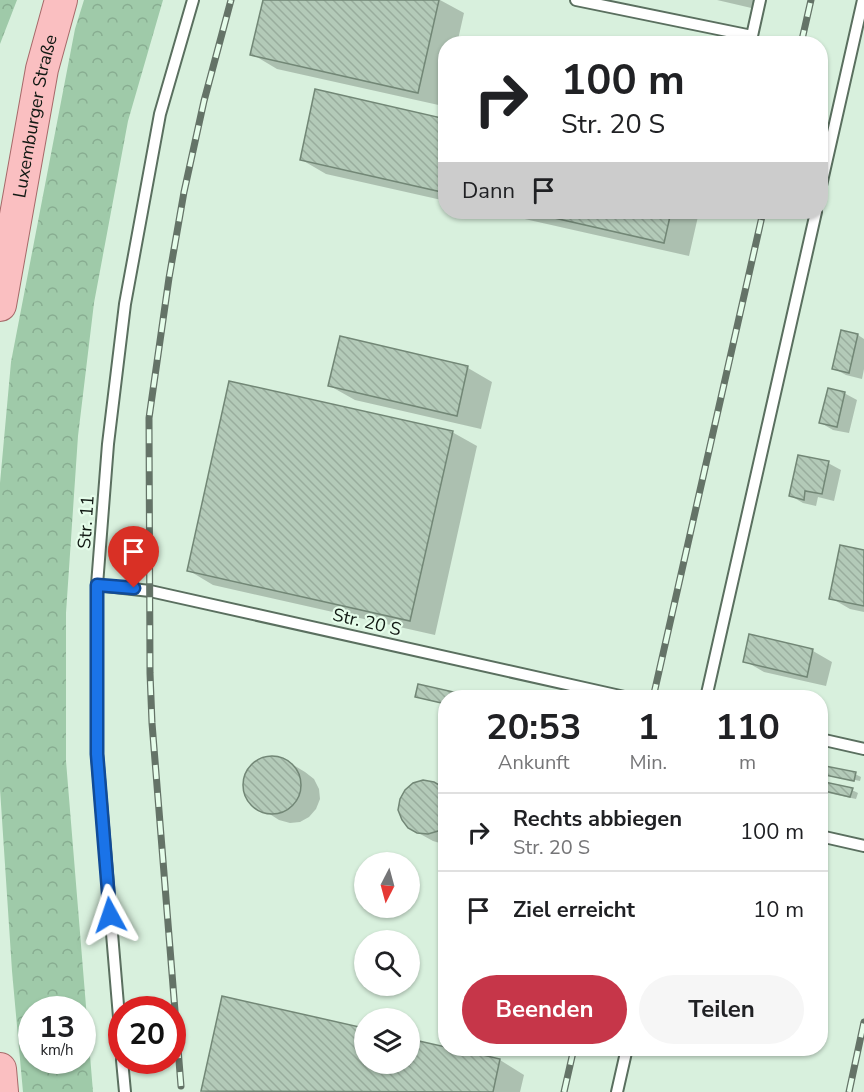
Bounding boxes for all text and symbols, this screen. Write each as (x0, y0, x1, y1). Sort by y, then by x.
street label: Luxemburger Straße (7, 32, 63, 200)
text: 100 m (561, 52, 685, 109)
icon: right (462, 60, 540, 138)
text: Str. 20 S (561, 106, 665, 143)
icon: arrive (527, 174, 560, 207)
text: Dann (462, 176, 515, 206)
street label: Str. 11 (72, 494, 100, 550)
pin (108, 526, 159, 588)
icon: arrive (117, 535, 150, 568)
street label: Str. 20 S (330, 602, 404, 642)
text: 20:53 (486, 703, 581, 752)
text: 1 (637, 703, 659, 752)
text: 110 (715, 703, 780, 752)
text: Ankunft (498, 749, 570, 776)
text: Min. (629, 749, 667, 776)
text: m (739, 749, 756, 776)
text: Rechts abbiegen (513, 804, 682, 834)
icon: right (462, 816, 495, 849)
text: 100 m (740, 817, 804, 847)
text: Str. 20 S (513, 834, 590, 861)
north arrow (354, 852, 420, 918)
map controls (354, 852, 420, 1074)
position arrow (78, 883, 142, 947)
icon: arrive (462, 894, 495, 927)
text: Ziel erreicht (513, 895, 635, 925)
text: 10 m (753, 895, 804, 925)
button: search (354, 930, 420, 996)
button: Beenden (462, 975, 627, 1044)
button: Teilen (639, 975, 804, 1044)
speed limit sign: 20 (108, 996, 186, 1074)
text: 13 (39, 1007, 75, 1048)
button: layers (354, 1008, 420, 1074)
text: km/h (40, 1040, 74, 1060)

